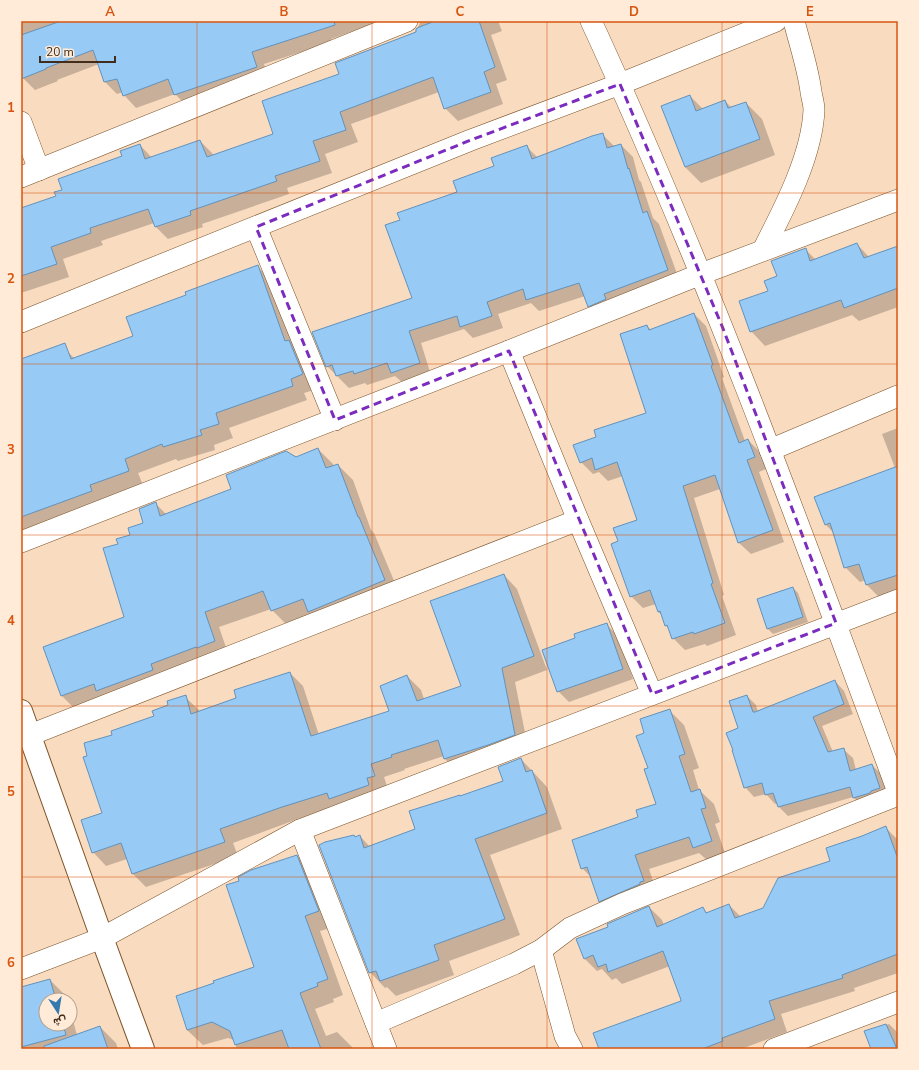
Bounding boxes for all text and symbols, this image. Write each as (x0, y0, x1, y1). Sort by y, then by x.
text: A (105, 3, 115, 21)
text: B (280, 3, 289, 21)
text: C (456, 3, 465, 21)
text: D (629, 3, 639, 21)
text: E (806, 3, 814, 21)
scale bar (40, 38, 115, 64)
text: 20 m (46, 44, 74, 60)
text: 1 (7, 99, 15, 117)
text: 2 (7, 270, 15, 288)
text: 3 (7, 441, 15, 459)
text: 4 (7, 612, 15, 630)
text: 5 (7, 783, 15, 801)
text: 6 (7, 954, 15, 972)
north arrow (38, 992, 78, 1032)
text: ش (52, 1013, 68, 1030)

